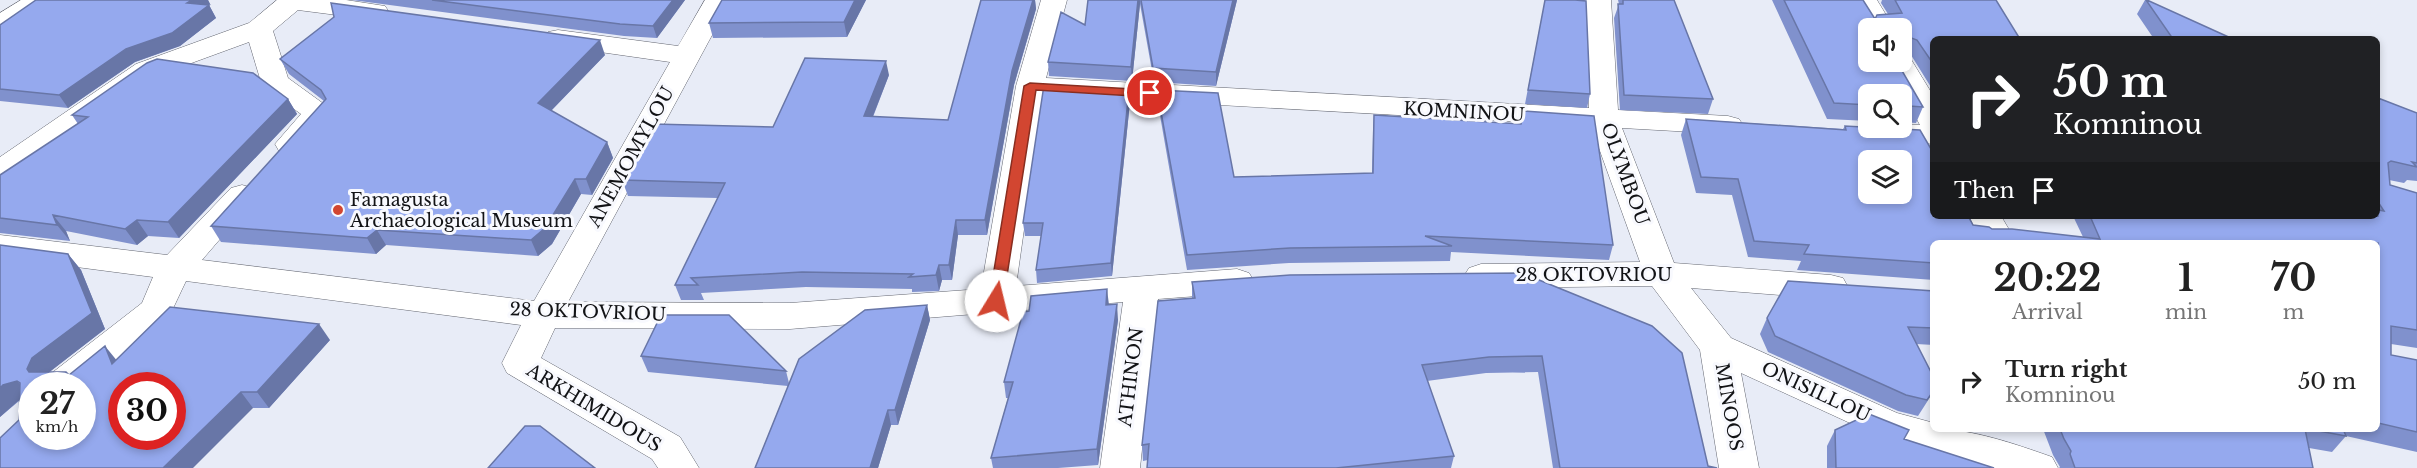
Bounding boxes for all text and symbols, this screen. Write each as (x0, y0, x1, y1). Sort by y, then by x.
map controls (1858, 18, 1912, 204)
button: sound (1858, 18, 1912, 72)
text: 50 m (2053, 56, 2167, 108)
icon: right (1954, 60, 2032, 138)
pin (1124, 67, 1175, 118)
icon: arrive (1133, 76, 1166, 109)
street label: ANEMOMYLOU (583, 83, 679, 232)
button: search (1858, 84, 1912, 138)
street label: KOMNINOU (1403, 98, 1525, 126)
text: Komninou (2053, 108, 2202, 141)
street label: OLYMBOU (1596, 120, 1654, 228)
button: layers (1858, 150, 1912, 204)
icon: arrive (2027, 174, 2060, 207)
text: Then (1954, 177, 2015, 204)
place label: Famagusta Archaeological Museum (349, 189, 573, 232)
marker: Famagusta Archaeological Museum (331, 203, 345, 217)
text: 20:22 (1994, 256, 2101, 301)
text: 1 (2178, 256, 2194, 301)
text: 70 (2271, 256, 2316, 301)
street label: 28 OKTOVRIOU (1516, 264, 1672, 286)
position arrow (964, 269, 1028, 333)
street label: 28 OKTOVRIOU (509, 298, 667, 326)
text: Arrival (2012, 300, 2083, 324)
text: min (2165, 300, 2207, 324)
text: m (2283, 300, 2304, 324)
street label: ATHINON (1114, 326, 1148, 429)
text: Turn right (2005, 356, 2127, 383)
street label: ONISILLOU (1758, 357, 1874, 427)
street label: ARKHIMIDOUS (522, 359, 665, 457)
street label: MINOOS (1710, 361, 1748, 453)
icon: right (1954, 365, 1987, 398)
text: 50 m (2298, 368, 2356, 395)
speed limit sign: 30 (108, 372, 186, 450)
text: Komninou (2005, 383, 2115, 407)
text: 27 (39, 385, 75, 422)
text: km/h (36, 417, 78, 436)

